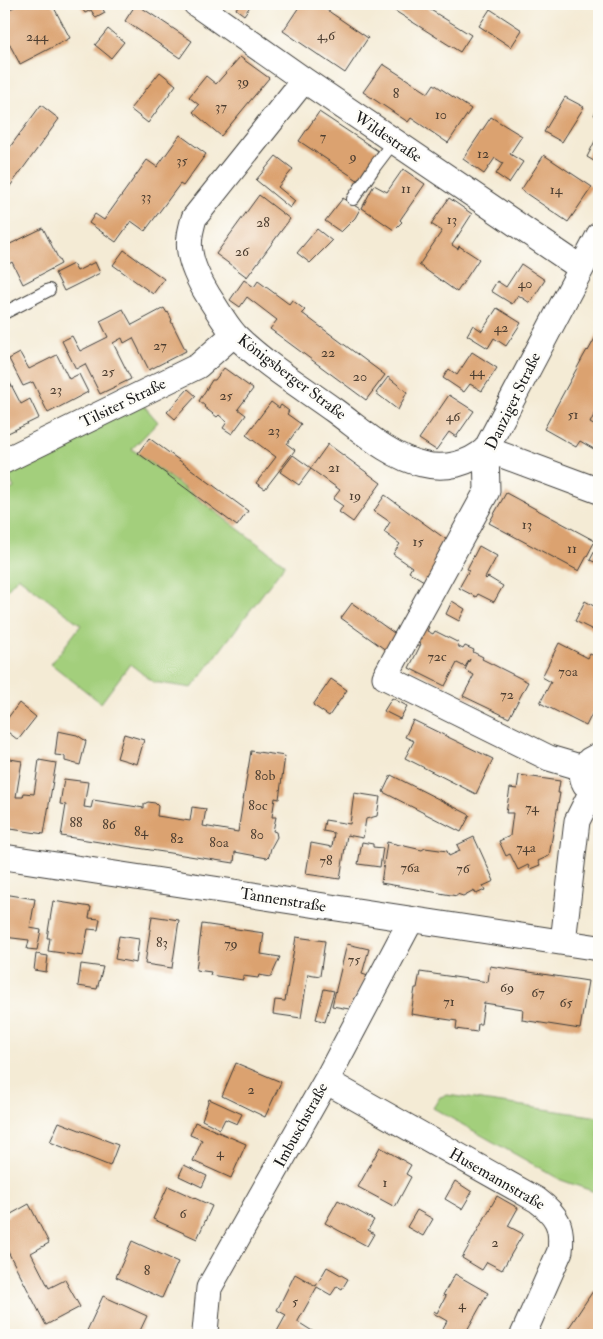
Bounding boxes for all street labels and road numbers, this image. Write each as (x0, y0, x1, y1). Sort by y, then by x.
street label: Wildestraße (349, 106, 426, 167)
street label: Königsberger Straße (234, 330, 350, 425)
street label: Danziger Straße (481, 349, 545, 453)
street label: Tilsiter Straße (77, 374, 169, 432)
street label: Tannenstraße (239, 883, 328, 917)
street label: Imbuschstraße (270, 1079, 333, 1171)
street label: Husemannstraße (445, 1143, 549, 1215)

